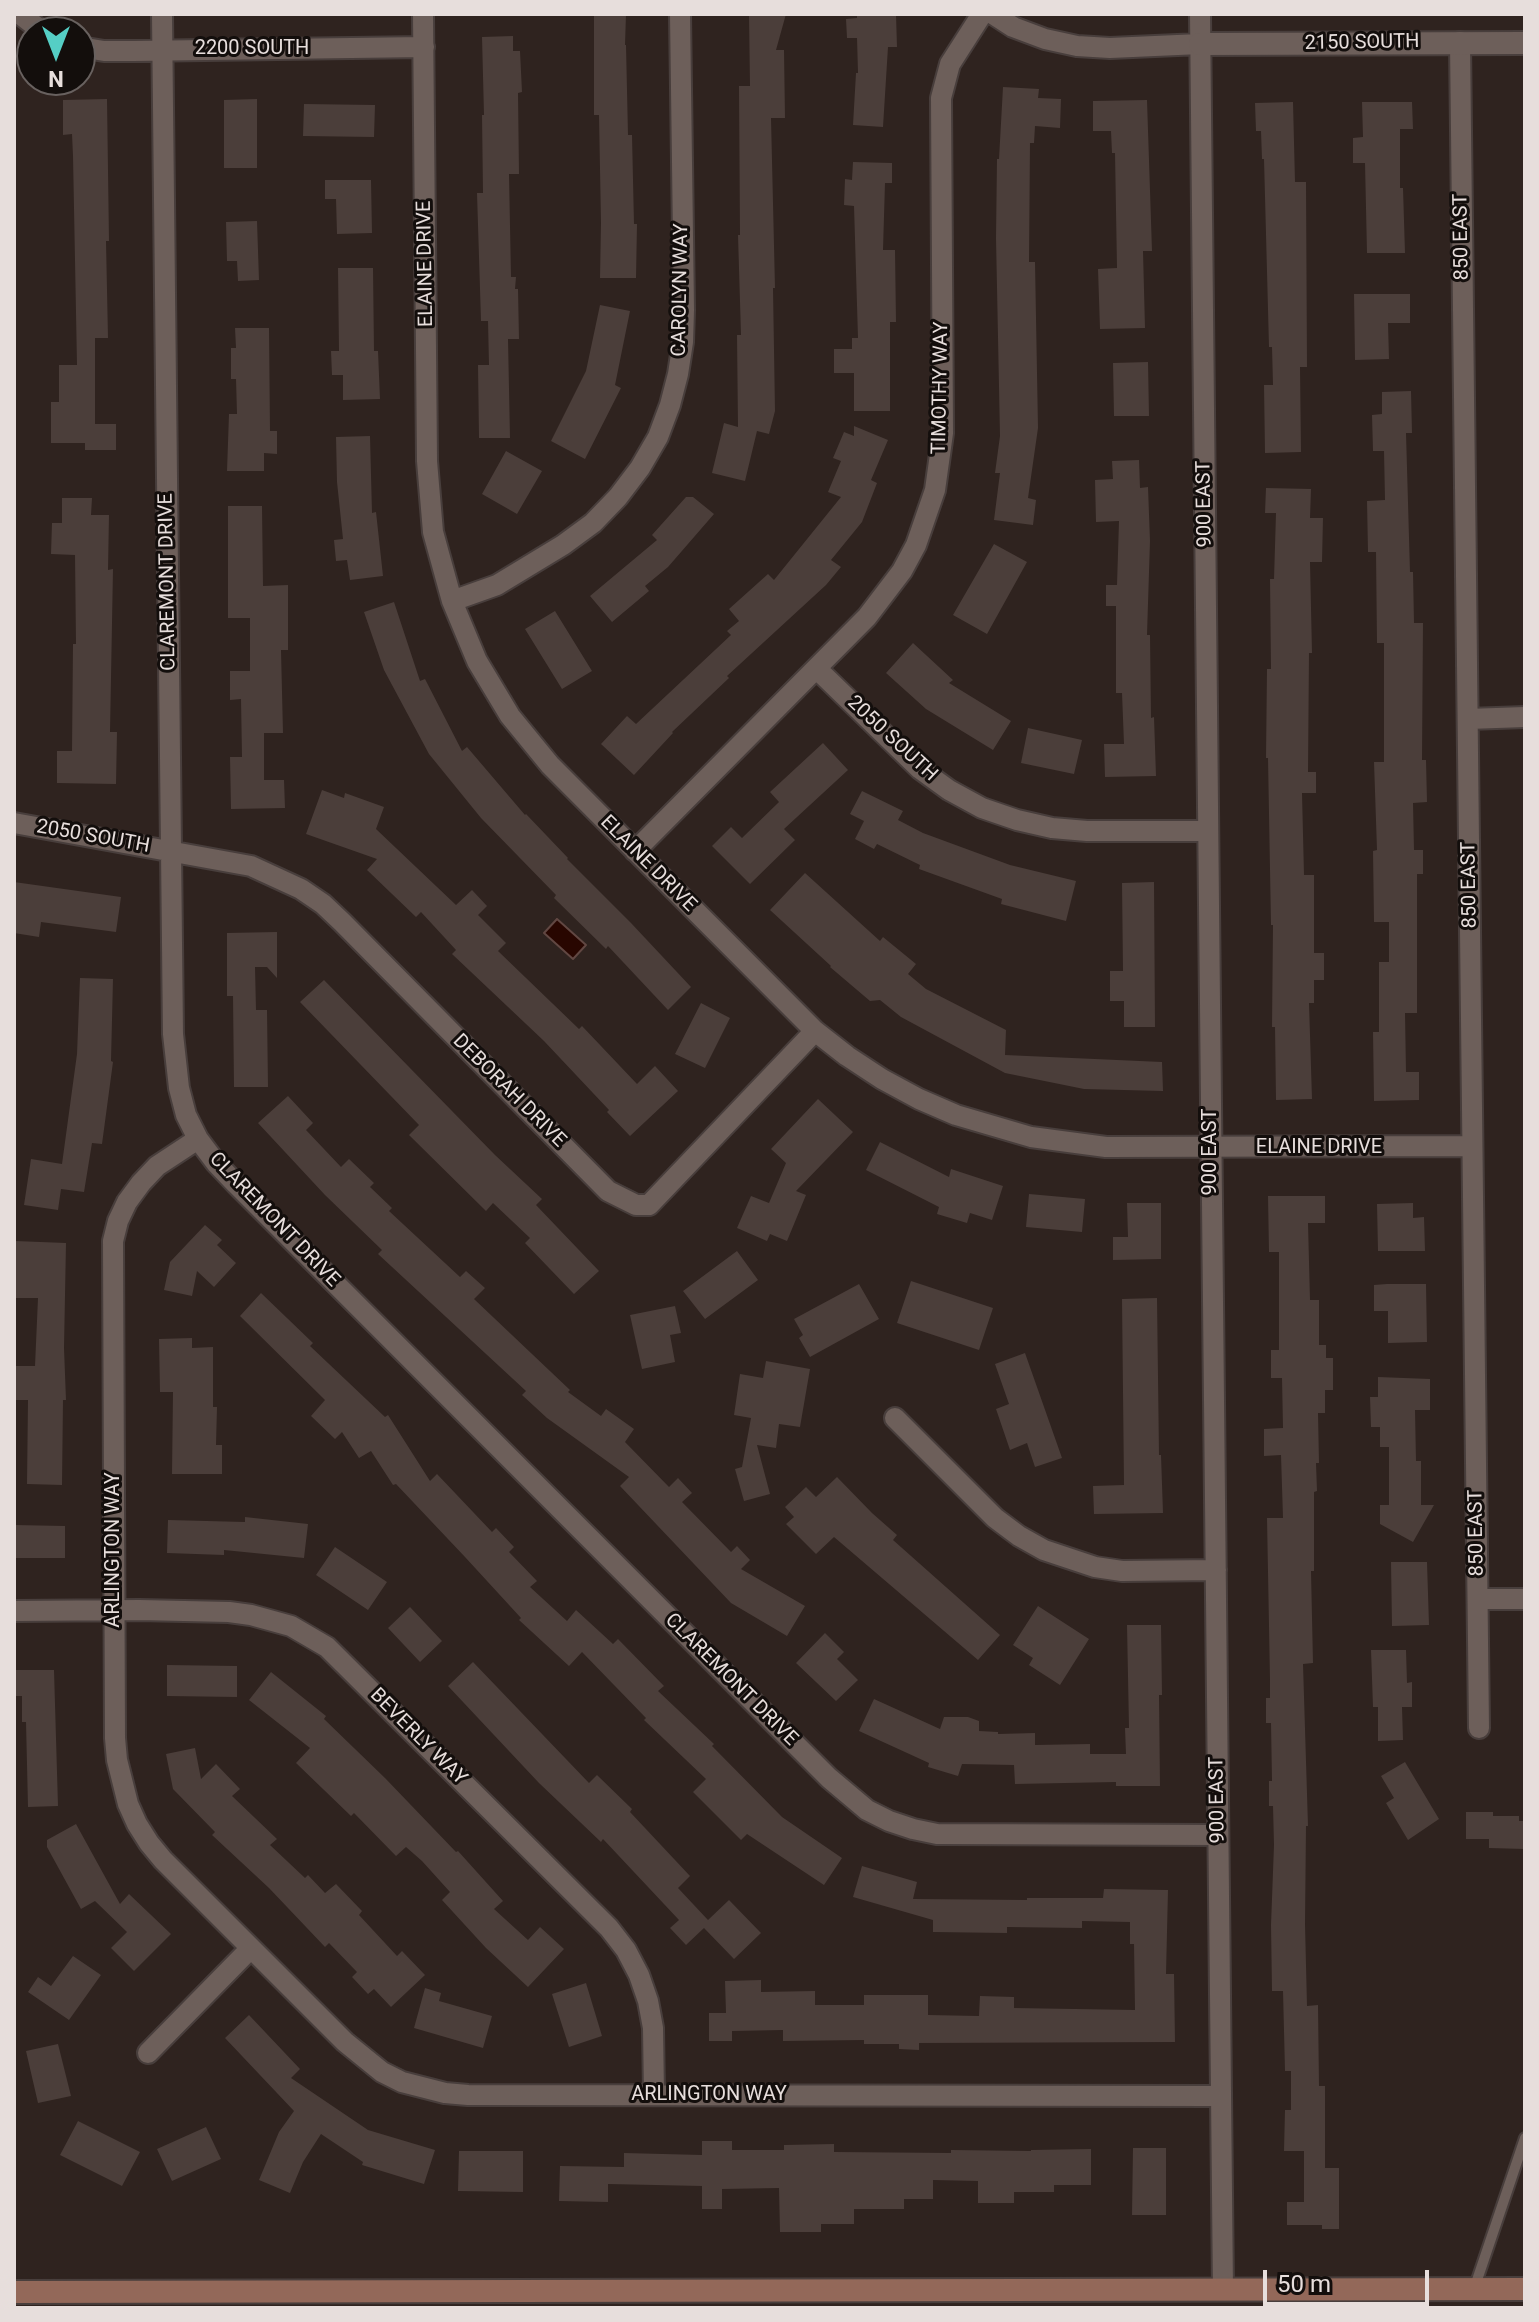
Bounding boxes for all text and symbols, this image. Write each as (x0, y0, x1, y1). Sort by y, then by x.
north arrow (16, 16, 96, 96)
street label: 2150 SOUTH (1304, 30, 1420, 56)
street label: 2200 SOUTH (195, 37, 309, 61)
text: N (48, 66, 64, 91)
street label: 850 EAST (1449, 193, 1475, 281)
street label: ELAINE DRIVE (413, 201, 439, 327)
street label: CAROLYN WAY (668, 223, 694, 357)
street label: TIMOTHY WAY (928, 321, 954, 455)
street label: 900 EAST (1192, 460, 1218, 548)
street label: CLAREMONT DRIVE (154, 493, 182, 671)
street label: 2050 SOUTH (842, 691, 942, 787)
street label: ELAINE DRIVE (595, 811, 701, 917)
street label: 2050 SOUTH (34, 815, 152, 859)
street label: 850 EAST (1457, 841, 1483, 929)
street label: DEBORAH DRIVE (447, 1029, 571, 1153)
street label: 900 EAST (1199, 1109, 1223, 1195)
street label: ELAINE DRIVE (1256, 1136, 1382, 1160)
street label: CLAREMONT DRIVE (204, 1148, 344, 1292)
street label: ARLINGTON WAY (102, 1472, 126, 1628)
street label: 850 EAST (1464, 1489, 1490, 1577)
street label: CLAREMONT DRIVE (660, 1609, 802, 1751)
street label: BEVERLY WAY (365, 1684, 471, 1790)
street label: 900 EAST (1205, 1756, 1231, 1844)
street label: ARLINGTON WAY (631, 2083, 787, 2107)
scale bar (1267, 2254, 1433, 2304)
text: 50 m (1277, 2270, 1331, 2298)

